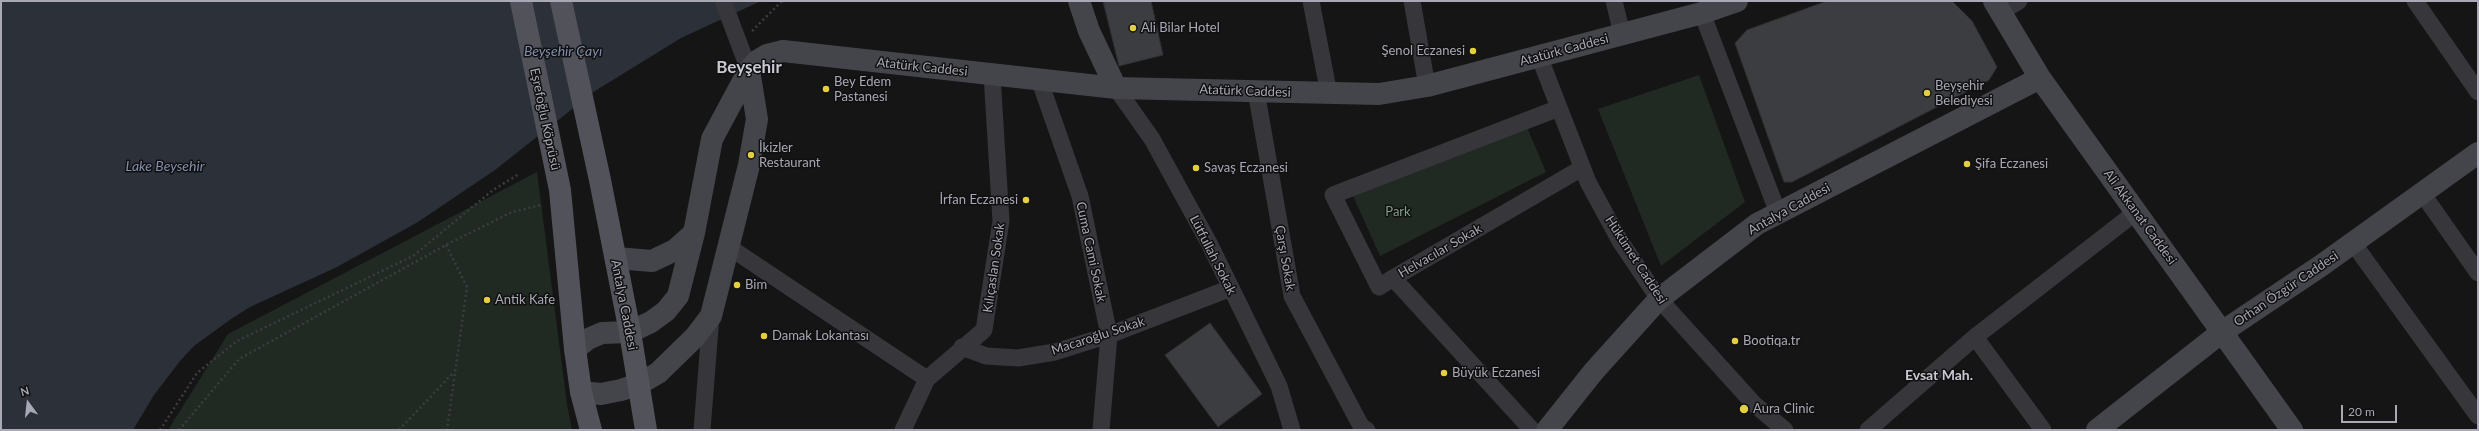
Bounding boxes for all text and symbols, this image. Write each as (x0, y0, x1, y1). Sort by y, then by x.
place label: Ali Bilar Hotel (1141, 20, 1220, 36)
marker: Ali Bilar Hotel (1128, 23, 1138, 33)
street label: Atatürk Caddesi (1518, 31, 1610, 69)
water label: Beyşehir Çayı (524, 43, 602, 59)
place label: Şenol Eczanesi (1381, 43, 1465, 59)
marker: Şenol Eczanesi (1468, 46, 1478, 56)
street label: Atatürk Caddesi (876, 54, 968, 80)
district label: Beyşehir (716, 58, 782, 78)
street label: Eşrefoğlu Köprüsü (527, 67, 563, 171)
place label: Bey Edem Pastanesi (834, 74, 891, 105)
place label: Beyşehir Belediyesi (1935, 78, 1993, 109)
street label: Atatürk Caddesi (1199, 82, 1291, 100)
marker: Bey Edem Pastanesi (821, 84, 831, 94)
marker: Beyşehir Belediyesi (1922, 88, 1932, 98)
place label: İkizler Restaurant (759, 140, 820, 171)
marker: İkizler Restaurant (746, 150, 756, 160)
place label: Şifa Eczanesi (1975, 156, 2048, 172)
water label: Lake Beysehir (126, 158, 204, 174)
marker: Şifa Eczanesi (1962, 159, 1972, 169)
place label: Savaş Eczanesi (1204, 160, 1288, 176)
marker: Savaş Eczanesi (1191, 163, 1201, 173)
street label: Ali Akkanat Caddesi (2100, 166, 2180, 268)
street label: Antalya Caddesi (1745, 180, 1833, 238)
place label: İrfan Eczanesi (940, 192, 1018, 208)
marker: İrfan Eczanesi (1021, 195, 1031, 205)
street label: Cuma Cami Sokak (1073, 200, 1109, 304)
park label: Park (1385, 204, 1411, 220)
street label: Lütfullah Sokak (1186, 213, 1240, 297)
street label: Hükümet Caddesi (1602, 213, 1670, 307)
street label: Helvacılar Sokak (1396, 221, 1484, 281)
street label: Kılıçaslan Sokak (980, 222, 1008, 314)
street label: Çarşı Sokak (1272, 224, 1298, 292)
street label: Orhan Özgür Caddesi (2231, 248, 2341, 330)
street label: Antalya Caddesi (608, 258, 640, 352)
place label: Bim (745, 277, 767, 293)
marker: Bim (732, 280, 742, 290)
place label: Antik Kafe (495, 292, 555, 308)
marker: Antik Kafe (482, 295, 492, 305)
street label: Macaroğlu Sokak (1049, 314, 1147, 358)
place label: Damak Lokantası (772, 328, 869, 344)
marker: Damak Lokantası (759, 331, 769, 341)
place label: Bootiqa.tr (1743, 333, 1800, 349)
marker: Bootiqa.tr (1730, 336, 1740, 346)
place label: Büyük Eczanesi (1452, 365, 1540, 381)
district label: Evsat Mah. (1905, 367, 1973, 383)
marker: Büyük Eczanesi (1439, 368, 1449, 378)
north arrow (8, 383, 48, 423)
text: N (19, 384, 31, 398)
scale bar (2343, 397, 2399, 423)
place label: Aura Clinic (1753, 401, 1815, 417)
marker: Aura Clinic (1738, 403, 1750, 415)
text: 20 m (2348, 404, 2375, 419)

